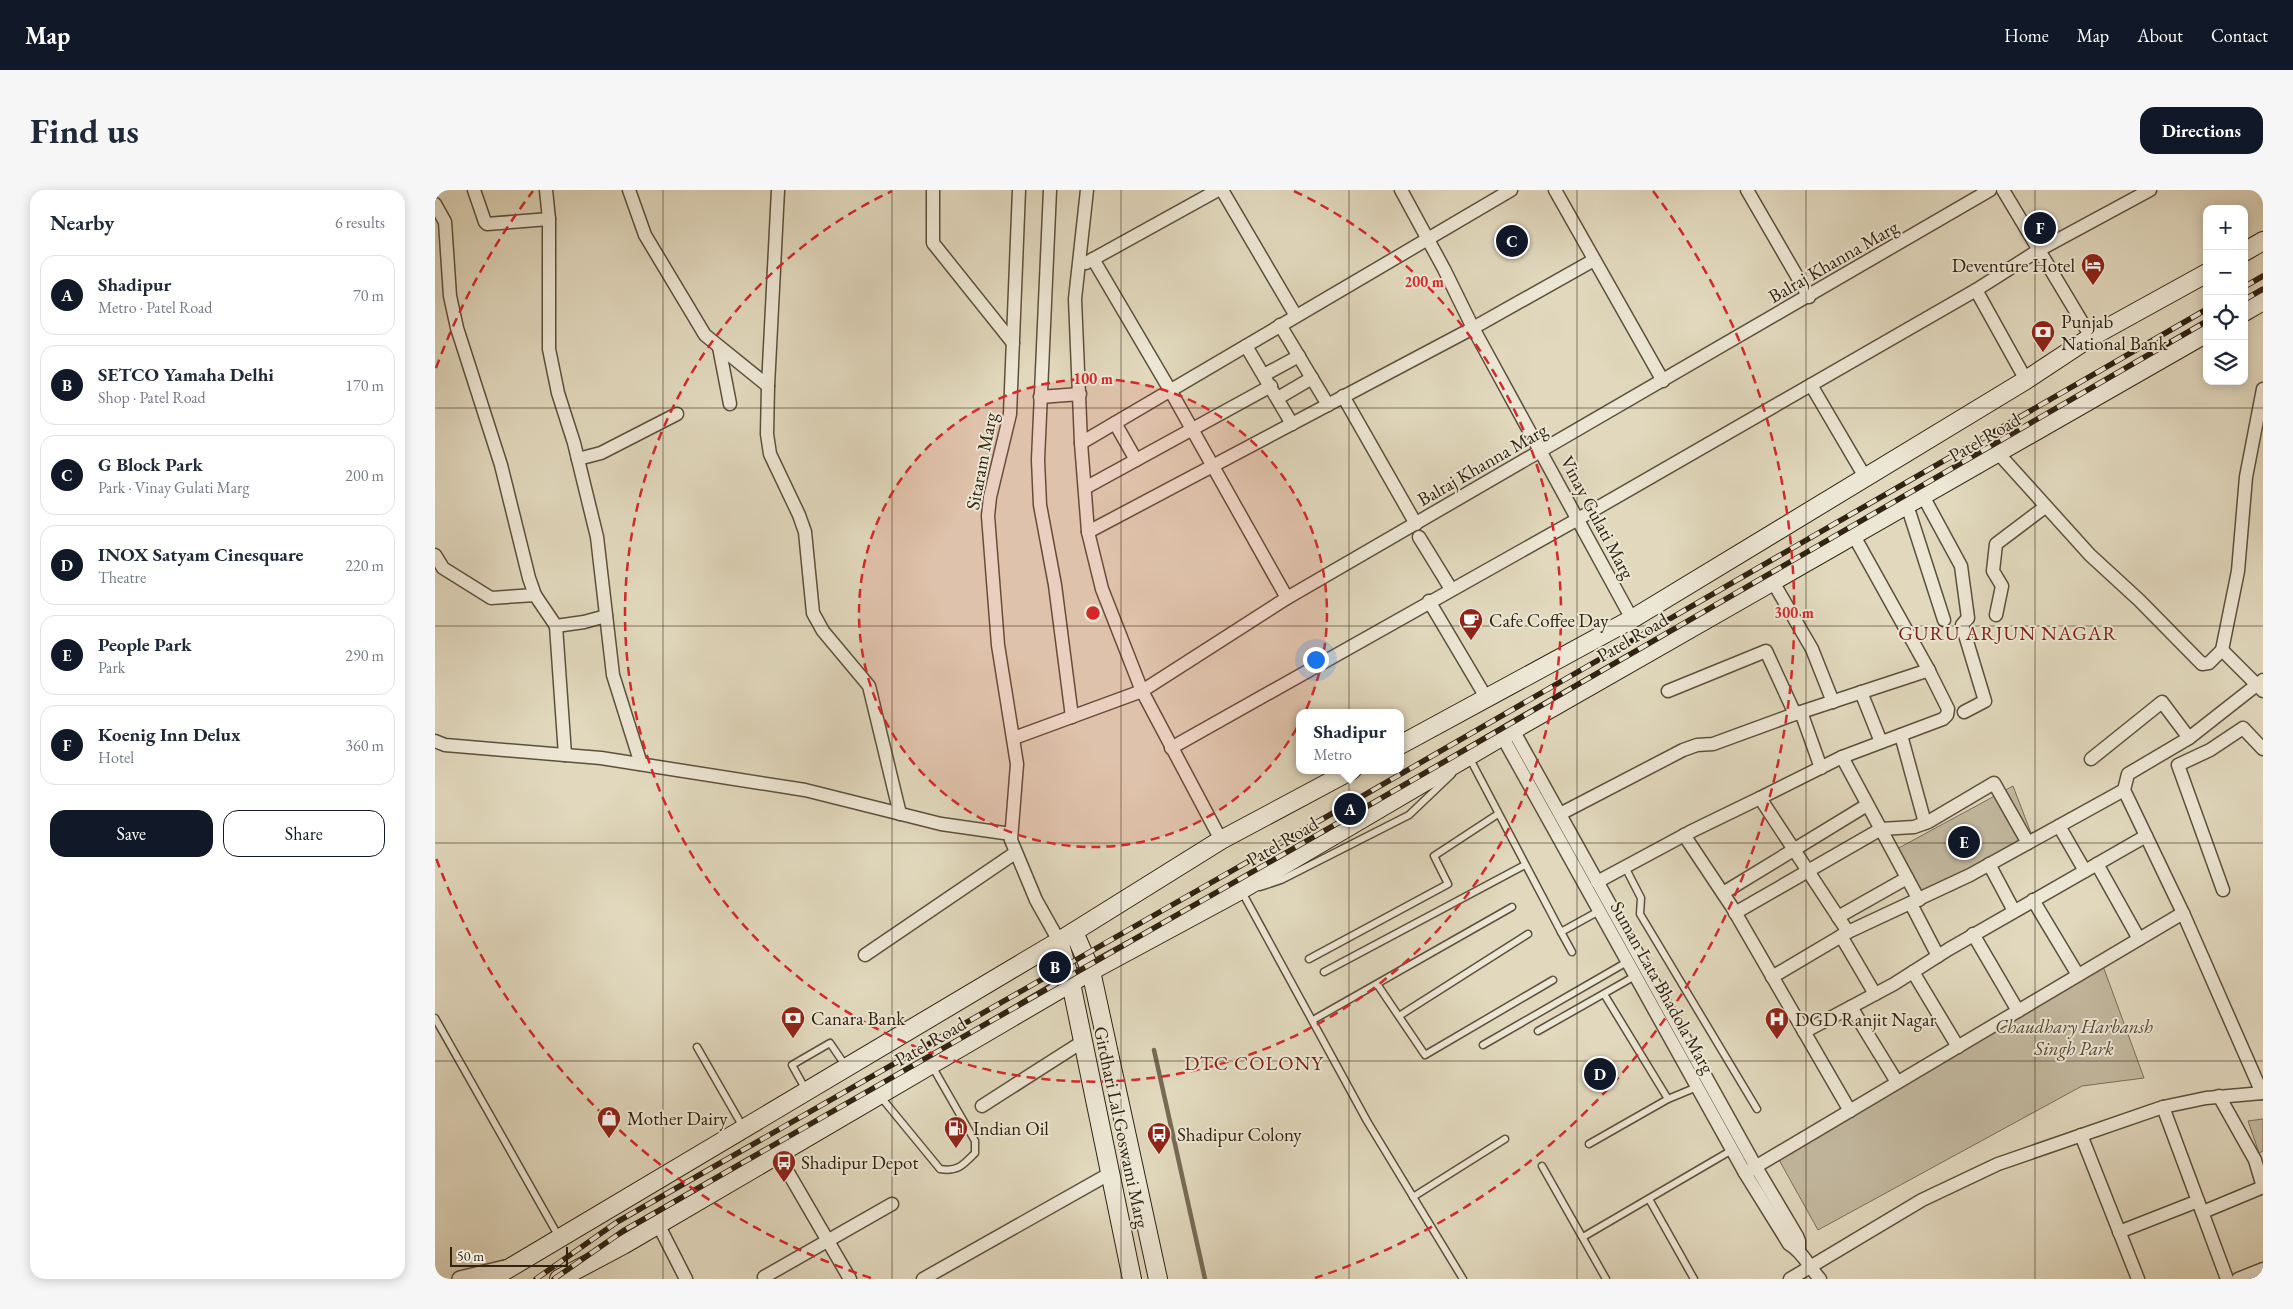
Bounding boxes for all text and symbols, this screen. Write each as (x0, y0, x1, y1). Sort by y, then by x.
text: Map (25, 20, 70, 51)
text: Home (2004, 24, 2049, 47)
text: Map (2077, 24, 2109, 47)
text: About (2137, 24, 2183, 47)
text: Contact (2211, 24, 2268, 47)
button: Directions (2140, 107, 2263, 154)
text: Find us (30, 108, 139, 153)
map controls (2203, 205, 2248, 385)
button: + (2203, 205, 2248, 250)
text: Nearby (50, 209, 114, 236)
pin: F (2024, 209, 2056, 247)
text: 6 results (335, 212, 385, 233)
street label: Balraj Khanna Marg (1764, 214, 1903, 309)
pin: C (1496, 222, 1528, 260)
button: − (2203, 250, 2248, 295)
hotel icon: Deventure Hotel (2080, 252, 2106, 286)
place label: Deventure Hotel (1952, 253, 2075, 278)
text: Shadipur (98, 272, 171, 297)
text: 200 m (1404, 272, 1444, 291)
text: A (61, 285, 73, 306)
text: 70 m (353, 285, 384, 306)
button: locate (2203, 295, 2248, 340)
text: Metro · Patel Road (98, 297, 212, 318)
place label: Punjab National Bank (2061, 309, 2168, 356)
bank icon: Punjab National Bank (2030, 319, 2056, 353)
button: layers (2203, 340, 2248, 385)
text: SETCO Yamaha Delhi (98, 362, 274, 387)
text: 100 m (1073, 369, 1113, 388)
text: B (62, 375, 72, 396)
text: 170 m (345, 375, 384, 396)
text: Shop · Patel Road (98, 387, 206, 408)
street label: Patel Road (1944, 407, 2025, 468)
street label: Sitaram Marg (960, 410, 1003, 512)
street label: Balraj Khanna Marg (1413, 417, 1552, 512)
street label: Vinay Gulati Marg (1555, 451, 1641, 584)
text: G Block Park (98, 452, 203, 477)
text: C (61, 465, 73, 486)
text: 200 m (345, 465, 384, 486)
text: Park · Vinay Gulati Marg (98, 477, 249, 498)
text: INOX Satyam Cinesquare (98, 542, 303, 567)
text: D (61, 555, 73, 576)
text: 220 m (345, 555, 384, 576)
text: Theatre (98, 567, 146, 588)
text: 300 m (1774, 603, 1814, 622)
centre of rings (1084, 604, 1102, 622)
cafe icon: Cafe Coffee Day (1458, 607, 1484, 641)
street label: Patel Road (1592, 607, 1673, 668)
place label: Cafe Coffee Day (1489, 608, 1609, 633)
district label: GURU ARJUN NAGAR (1898, 620, 2118, 646)
text: People Park (98, 632, 192, 657)
text: E (62, 645, 72, 666)
text: 290 m (345, 645, 384, 666)
your location (1303, 647, 1329, 673)
text: Park (98, 657, 125, 678)
popup (1296, 709, 1404, 774)
text: Shadipur (1313, 719, 1387, 744)
text: Koenig Inn Delux (98, 722, 241, 747)
text: F (63, 735, 71, 756)
text: 360 m (345, 735, 384, 756)
text: Metro (1313, 744, 1352, 765)
text: Hotel (98, 747, 134, 768)
pin: A (1334, 790, 1366, 828)
button: Save (50, 810, 213, 857)
button: Share (223, 810, 385, 857)
street label: Patel Road (1242, 811, 1323, 872)
pin: E (1948, 823, 1980, 861)
street label: Suman Lata Bhadola Marg (1605, 897, 1721, 1078)
pin: B (1039, 948, 1071, 986)
bank icon: Canara Bank (780, 1005, 806, 1039)
place label: Canara Bank (811, 1006, 906, 1031)
hospital icon: DGD Ranjit Nagar (1764, 1006, 1790, 1040)
place label: DGD Ranjit Nagar (1795, 1007, 1937, 1032)
street label: Patel Road (890, 1011, 971, 1072)
park label: Chaudhary Harbansh Singh Park (1995, 1014, 2153, 1061)
street label: Girdhari Lal Goswami Marg (1088, 1024, 1155, 1231)
district label: DTC COLONY (1184, 1050, 1324, 1076)
pin: D (1584, 1055, 1616, 1093)
shop icon: Mother Dairy (596, 1105, 622, 1139)
place label: Mother Dairy (627, 1106, 728, 1131)
fuel station icon: Indian Oil (943, 1115, 969, 1149)
place label: Indian Oil (973, 1116, 1049, 1141)
bus stop icon: Shadipur Colony (1146, 1121, 1172, 1155)
place label: Shadipur Colony (1177, 1122, 1302, 1147)
bus stop icon: Shadipur Depot (771, 1149, 797, 1183)
place label: Shadipur Depot (801, 1150, 918, 1175)
scale bar (450, 1244, 567, 1267)
text: 50 m (457, 1247, 484, 1265)

